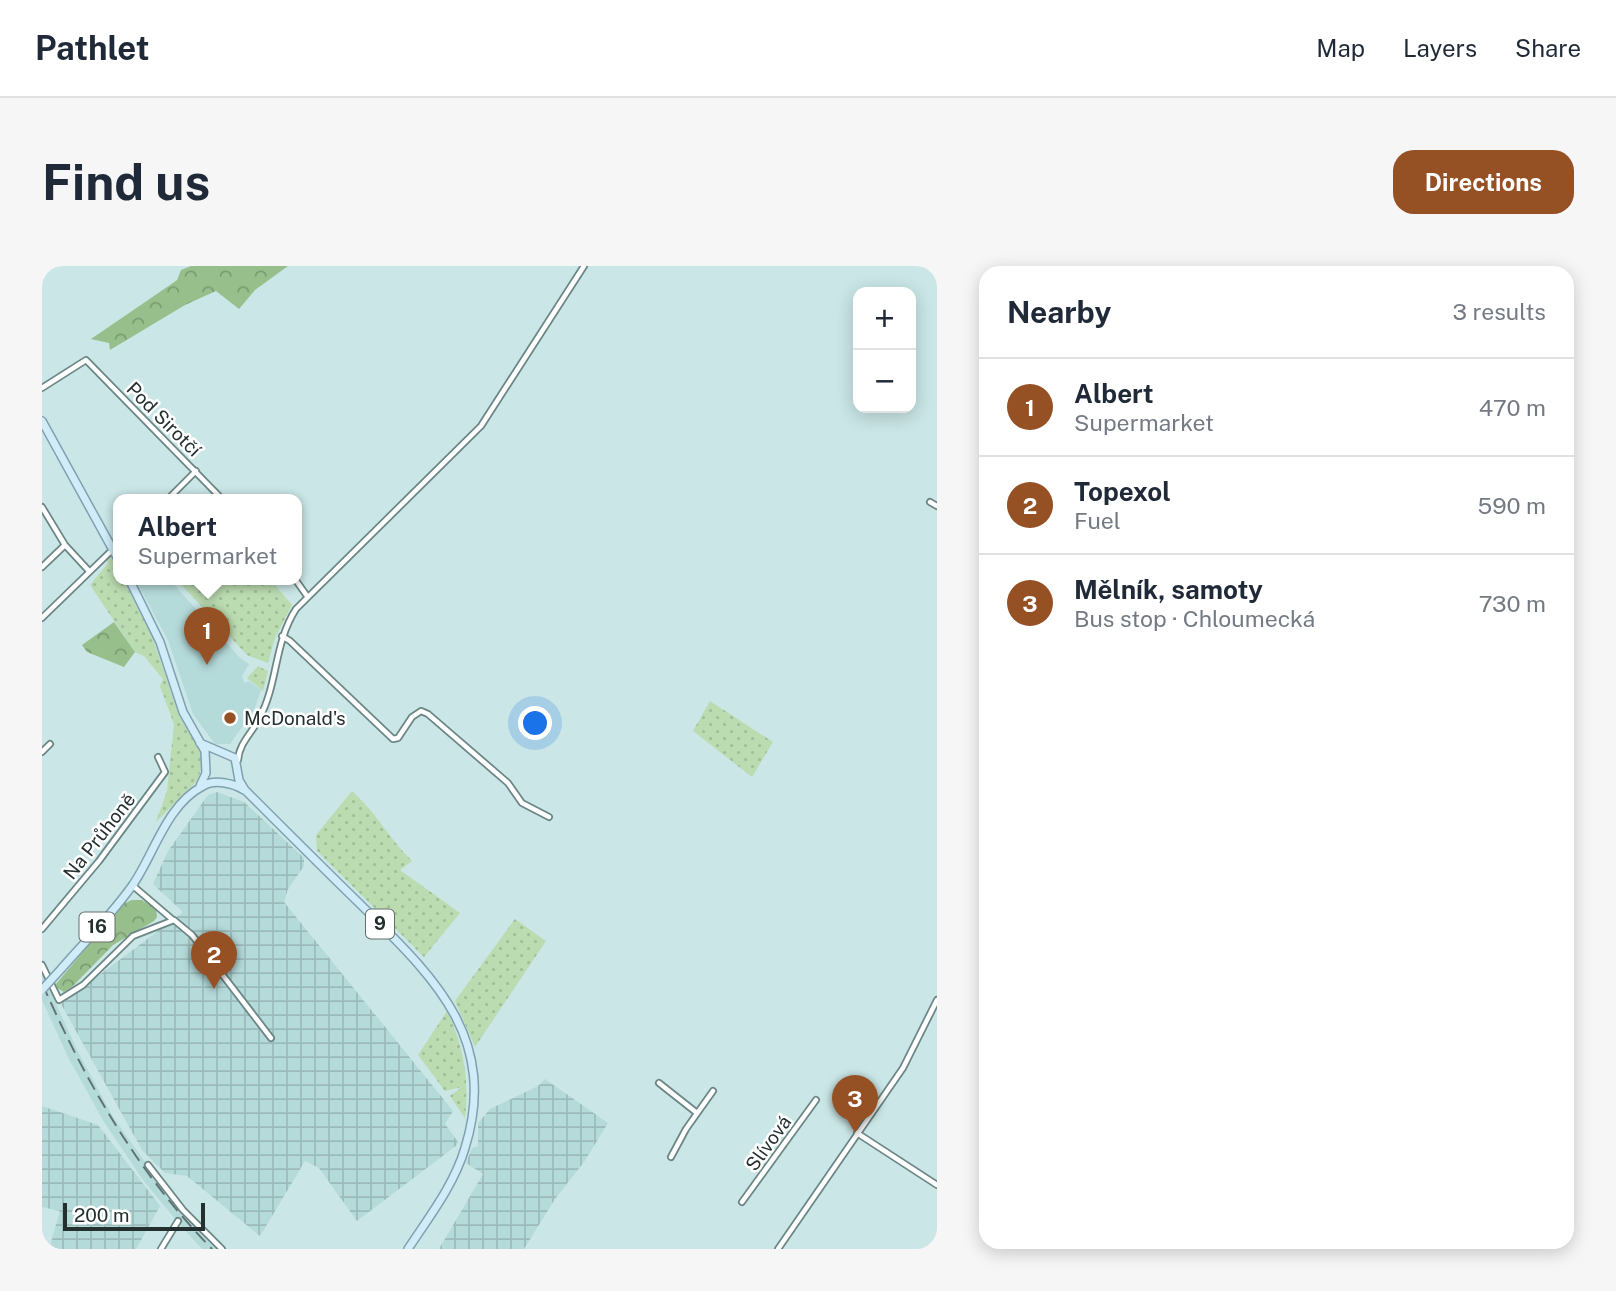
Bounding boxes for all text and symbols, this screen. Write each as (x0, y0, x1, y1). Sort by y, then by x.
text: Pathlet (35, 29, 150, 67)
text: Map (1316, 34, 1365, 62)
text: Layers (1403, 34, 1477, 62)
text: Share (1515, 34, 1581, 62)
button: Directions (1393, 150, 1574, 214)
text: Find us (42, 153, 210, 211)
map controls (853, 287, 916, 413)
button: + (853, 287, 916, 350)
text: Nearby (1007, 294, 1111, 330)
text: 3 results (1452, 298, 1546, 325)
button: − (853, 350, 916, 413)
street label: Pod Sirotčí (122, 377, 206, 461)
text: Albert (1074, 378, 1154, 409)
text: 1 (1025, 394, 1035, 421)
text: 470 m (1479, 394, 1546, 421)
text: Supermarket (1074, 409, 1214, 436)
text: Topexol (1074, 476, 1171, 507)
text: 2 (1023, 492, 1037, 519)
text: 590 m (1477, 492, 1546, 519)
popup (113, 494, 302, 585)
text: Fuel (1074, 507, 1121, 534)
text: Albert (137, 511, 217, 542)
text: Supermarket (137, 542, 278, 569)
text: Mělník, samoty (1074, 574, 1263, 605)
text: 3 (1022, 590, 1038, 617)
text: 730 m (1479, 590, 1546, 617)
text: Bus stop · Chloumecká (1074, 605, 1315, 632)
pin: 1 (184, 607, 230, 665)
your location (518, 706, 552, 740)
place label: McDonald's (244, 707, 346, 729)
marker: McDonald's (222, 710, 238, 726)
street label: Na Průhoně (58, 788, 140, 884)
road number: 9 (366, 910, 394, 938)
road number: 16 (80, 912, 114, 942)
pin: 2 (191, 931, 237, 989)
pin: 3 (832, 1075, 878, 1133)
street label: Slívová (741, 1111, 795, 1175)
scale bar (63, 1200, 205, 1232)
text: 200 m (74, 1204, 130, 1226)

